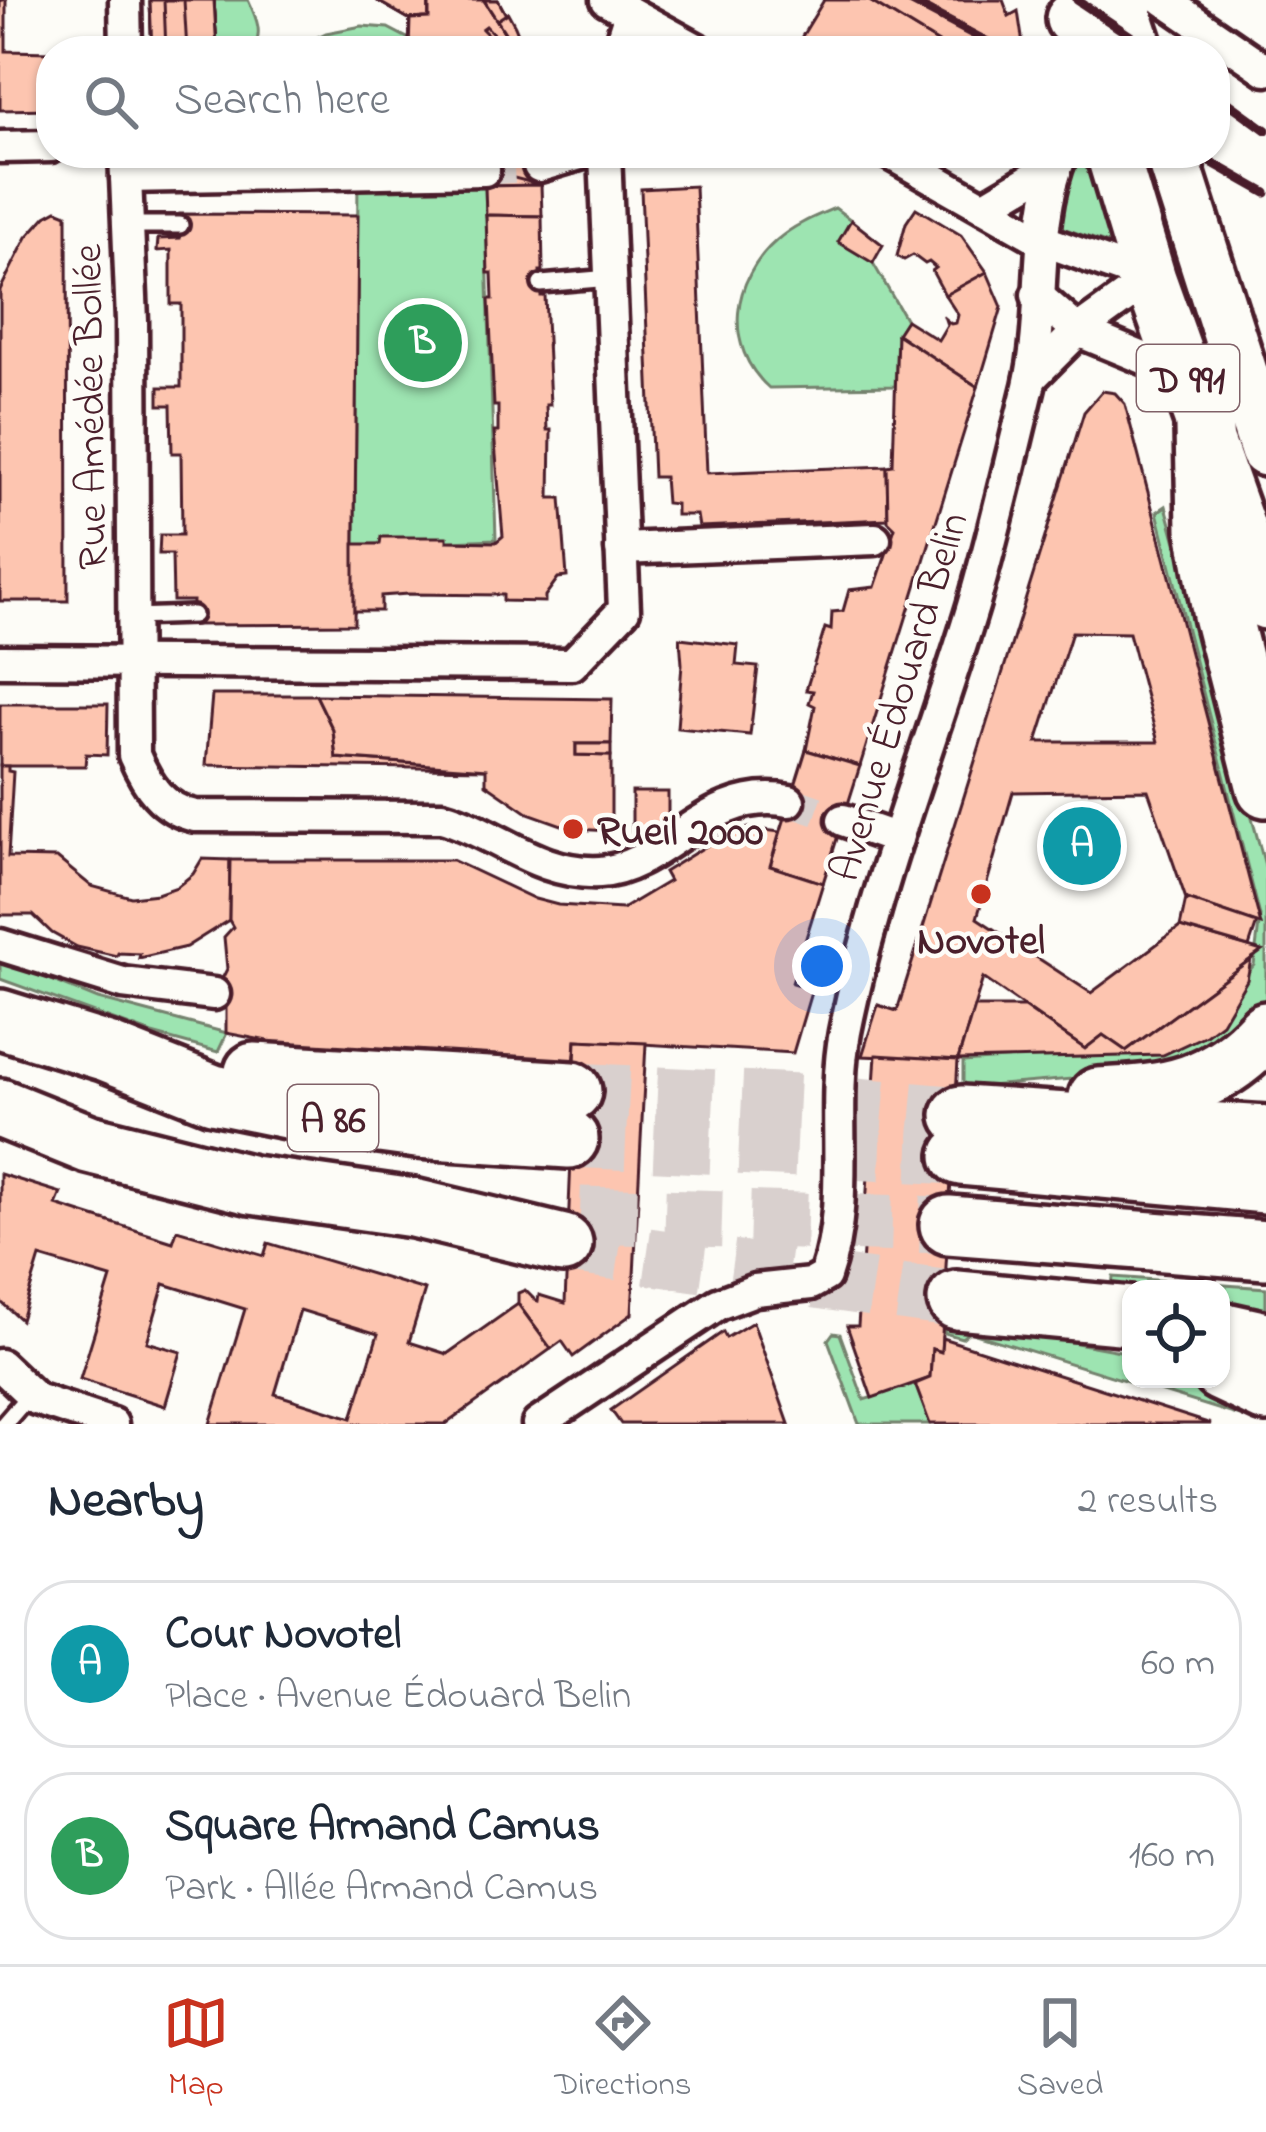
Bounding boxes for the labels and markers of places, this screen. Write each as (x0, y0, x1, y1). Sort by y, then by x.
pin: B (384, 298, 462, 388)
pin: A (1043, 801, 1121, 891)
place label: Rueil 2000 (597, 803, 763, 864)
marker: Rueil 2000 (560, 816, 586, 842)
marker: Novotel (968, 881, 994, 907)
place label: Novotel (917, 912, 1045, 973)

